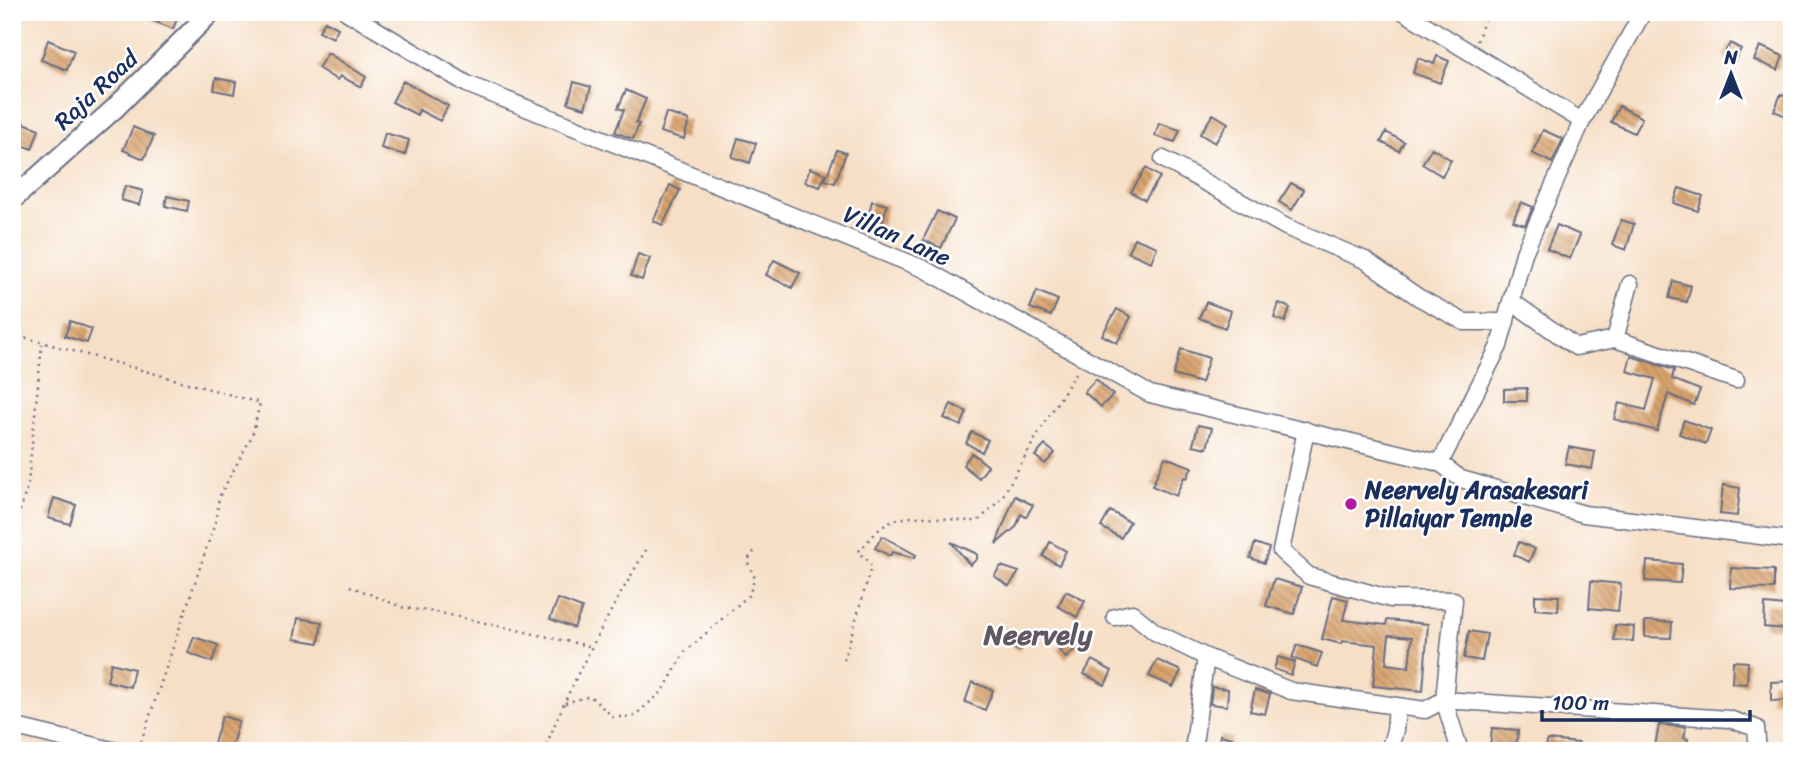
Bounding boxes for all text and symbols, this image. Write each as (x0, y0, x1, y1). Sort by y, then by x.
street label: Raja Road (44, 38, 149, 141)
north arrow (1696, 38, 1766, 108)
text: N (1723, 41, 1738, 74)
street label: Villan Lane (836, 194, 958, 278)
place label: Neervely Arasakesari Pillaiyar Temple (1364, 469, 1589, 539)
marker: Neervely Arasakesari Pillaiyar Temple (1343, 496, 1359, 512)
district label: Neervely (983, 610, 1094, 659)
scale bar (1542, 679, 1750, 723)
text: 100 m (1552, 684, 1609, 722)

